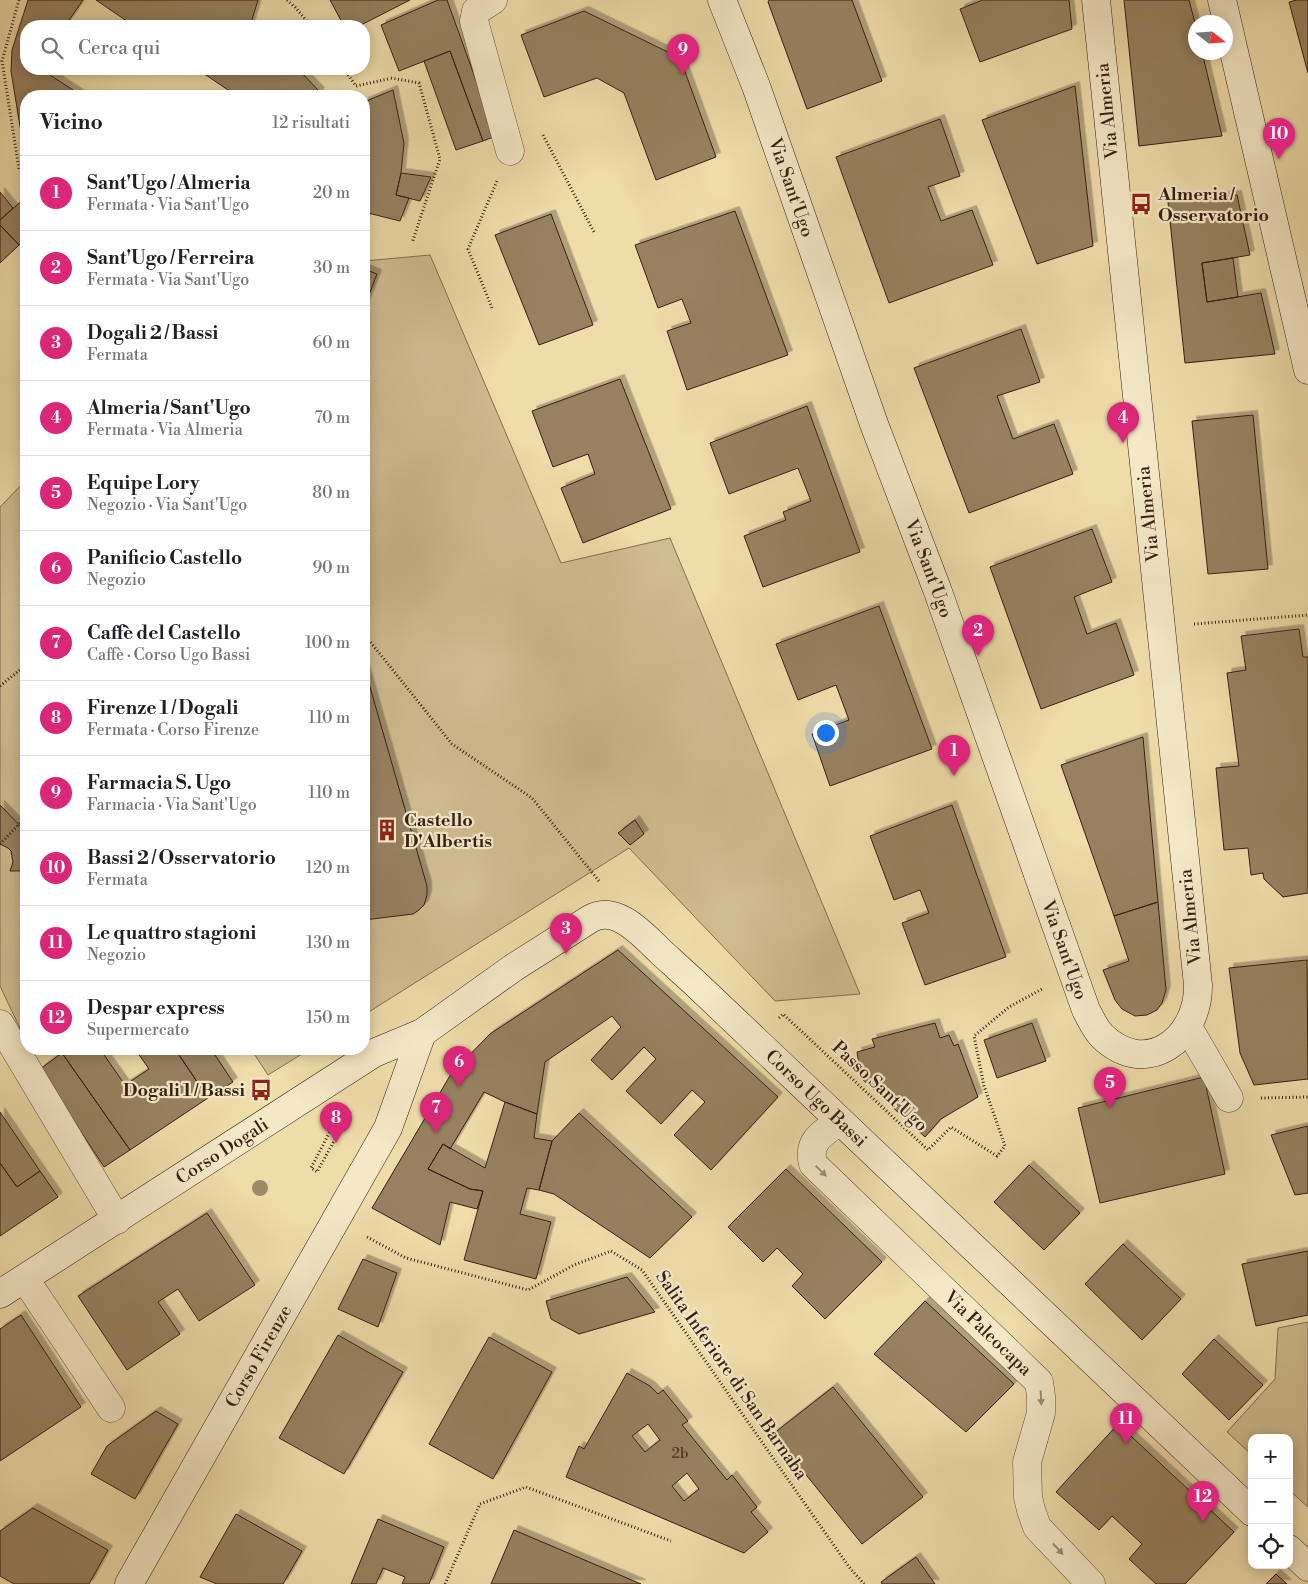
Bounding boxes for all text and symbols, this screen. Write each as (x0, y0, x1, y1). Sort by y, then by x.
north arrow (1188, 15, 1233, 60)
search box (20, 20, 370, 75)
icon: search (38, 34, 66, 62)
pin: 9 (667, 34, 699, 75)
text: Cerca qui (78, 36, 161, 60)
street label: Via Almeria (1091, 61, 1124, 161)
text: Vicino (40, 110, 103, 136)
text: 12 risultati (272, 113, 350, 133)
pin: 10 (1263, 118, 1295, 159)
street label: Via Sant'Ugo (763, 134, 819, 240)
text: Sant'Ugo / Almeria (87, 171, 251, 195)
text: 1 (52, 183, 60, 203)
text: 20 m (313, 183, 350, 203)
place label: Almeria / Osservatorio (1157, 183, 1269, 227)
bus stop icon: Almeria / Osservatorio (1128, 191, 1154, 217)
text: Fermata · Via Sant'Ugo (87, 195, 249, 215)
text: Sant'Ugo / Ferreira (87, 246, 254, 270)
text: 2 (51, 258, 61, 278)
text: 30 m (313, 258, 350, 278)
text: Fermata · Via Sant'Ugo (87, 270, 249, 290)
text: Dogali 2 / Bassi (87, 321, 218, 345)
text: 3 (51, 333, 61, 353)
text: 60 m (312, 333, 350, 353)
text: Fermata (87, 345, 148, 365)
text: Almeria / Sant'Ugo (87, 396, 251, 420)
pin: 4 (1107, 402, 1139, 443)
text: 4 (51, 408, 61, 428)
text: 70 m (314, 408, 350, 428)
text: Fermata · Via Almeria (87, 420, 243, 440)
street label: Via Almeria (1132, 464, 1165, 564)
text: Equipe Lory (87, 471, 200, 495)
text: 5 (51, 483, 61, 503)
text: 80 m (312, 483, 350, 503)
text: Negozio · Via Sant'Ugo (87, 495, 247, 515)
street label: Via Sant'Ugo (899, 515, 957, 621)
text: Panificio Castello (87, 546, 242, 570)
text: 6 (51, 558, 61, 578)
text: 90 m (312, 558, 350, 578)
text: Negozio (87, 570, 146, 590)
pin: 2 (962, 615, 994, 656)
text: Caffè del Castello (87, 621, 241, 645)
text: 7 (51, 633, 61, 653)
text: 100 m (305, 633, 350, 653)
text: Caffè · Corso Ugo Bassi (87, 645, 250, 665)
text: Firenze 1 / Dogali (87, 696, 238, 720)
text: 8 (51, 708, 61, 728)
text: 110 m (308, 708, 350, 728)
text: Fermata · Corso Firenze (87, 720, 259, 740)
your location (813, 720, 839, 746)
pin: 1 (938, 735, 970, 776)
text: Farmacia S. Ugo (87, 771, 231, 795)
text: 9 (51, 783, 61, 803)
text: 110 m (308, 783, 350, 803)
text: Farmacia · Via Sant'Ugo (87, 795, 257, 815)
place label: Castello D'Albertis (404, 809, 492, 853)
building icon: Castello D'Albertis (374, 817, 400, 843)
text: Bassi 2 / Osservatorio (87, 846, 276, 870)
text: 10 (47, 858, 65, 878)
text: 120 m (306, 858, 350, 878)
street label: Via Almeria (1174, 867, 1207, 967)
text: Fermata (87, 870, 148, 890)
street label: Via Sant'Ugo (1036, 896, 1092, 1003)
pin: 3 (550, 913, 582, 954)
text: Le quattro stagioni (87, 921, 256, 945)
text: 11 (48, 933, 64, 953)
text: 130 m (306, 933, 350, 953)
text: Negozio (87, 945, 146, 965)
text: Despar express (87, 996, 225, 1020)
text: 12 (47, 1008, 65, 1028)
text: 150 m (306, 1008, 350, 1028)
text: Supermercato (87, 1020, 189, 1040)
street label: Passo Sant'Ugo (827, 1036, 933, 1137)
street label: Corso Ugo Bassi (760, 1045, 872, 1152)
pin: 6 (443, 1046, 475, 1087)
pin: 5 (1094, 1067, 1126, 1108)
bus stop icon: Dogali 1 / Bassi (248, 1077, 274, 1103)
place label: Dogali 1 / Bassi (123, 1079, 245, 1102)
pin: 7 (420, 1092, 452, 1133)
pin: 8 (320, 1102, 352, 1143)
street label: Corso Dogali (171, 1113, 273, 1190)
one-way arrow (814, 1165, 826, 1177)
street label: Salita Inferiore di San Barnaba (650, 1266, 813, 1485)
street label: Via Paleocapa (938, 1285, 1037, 1382)
street label: Corso Firenze (220, 1301, 297, 1412)
one-way arrow (1037, 1391, 1045, 1407)
pin: 11 (1110, 1403, 1142, 1444)
map controls (1248, 1434, 1293, 1569)
button: + (1248, 1434, 1293, 1479)
house number: 2b (671, 1444, 689, 1463)
button: − (1248, 1479, 1293, 1524)
pin: 12 (1187, 1481, 1219, 1522)
button: locate (1248, 1524, 1293, 1569)
one-way arrow (1052, 1543, 1064, 1555)

